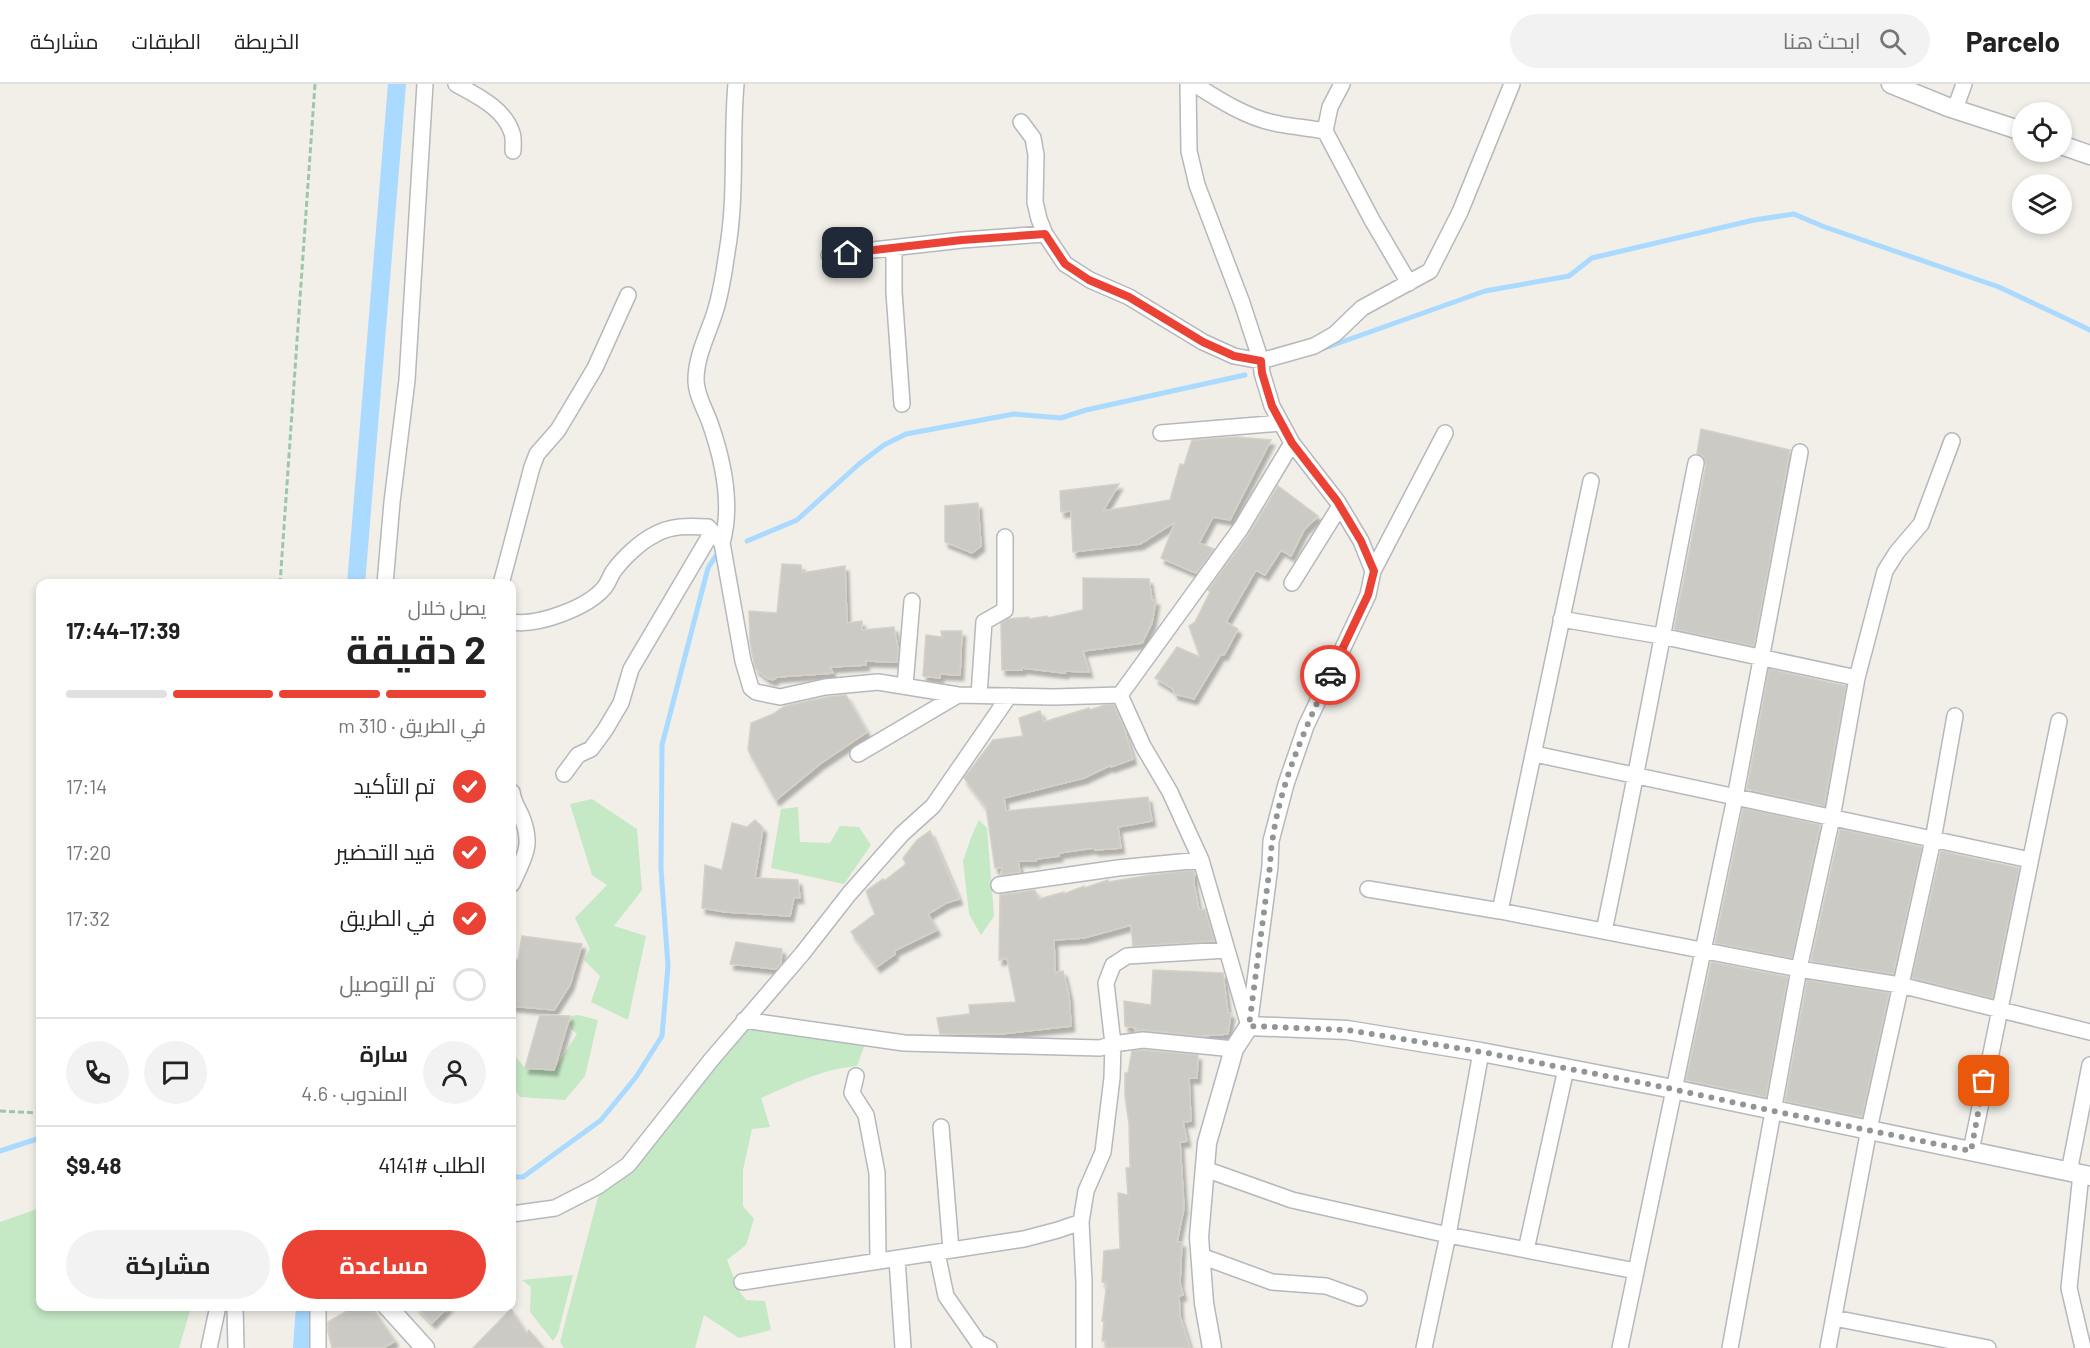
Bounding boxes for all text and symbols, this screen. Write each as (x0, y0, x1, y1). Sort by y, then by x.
search box (1510, 14, 1930, 68)
text: Parcelo (1966, 24, 2060, 58)
icon: search (1876, 25, 1909, 58)
text: ابحث هنا (1783, 27, 1861, 53)
text: مشاركة (30, 28, 99, 53)
text: الطبقات (132, 28, 201, 53)
text: الخريطة (234, 28, 300, 53)
map controls (2012, 102, 2072, 234)
button: locate (2012, 102, 2072, 162)
button: layers (2012, 174, 2072, 234)
pin (822, 227, 873, 278)
icon: home (831, 236, 864, 269)
text: يصل خلال (408, 595, 486, 619)
text: 17:39–17:44 (66, 617, 180, 643)
text: 2 دقيقة (346, 625, 486, 672)
courier (1300, 645, 1360, 705)
icon: car (1314, 659, 1347, 692)
text: في الطريق · 310 m (338, 713, 486, 737)
icon: check (453, 770, 486, 803)
text: تم التأكيد (353, 772, 435, 798)
text: 17:14 (66, 774, 107, 798)
icon: check (453, 836, 486, 869)
text: قيد التحضير (335, 838, 435, 864)
text: 17:20 (66, 840, 111, 864)
icon: check (453, 902, 486, 935)
text: في الطريق (340, 904, 435, 930)
text: 17:32 (66, 906, 110, 930)
text: تم التوصيل (339, 970, 435, 996)
text: سارة (360, 1040, 408, 1066)
button: phone (66, 1041, 129, 1104)
button: chat (144, 1041, 207, 1104)
button: person (423, 1041, 486, 1104)
pin (1958, 1055, 2009, 1106)
icon: bag (1967, 1064, 2000, 1097)
text: المندوب · 4.6 (301, 1081, 408, 1105)
text: الطلب #4141 (378, 1151, 486, 1177)
text: $9.48 (66, 1152, 121, 1178)
button: مشاركة (66, 1230, 270, 1299)
button: مساعدة (282, 1230, 486, 1299)

